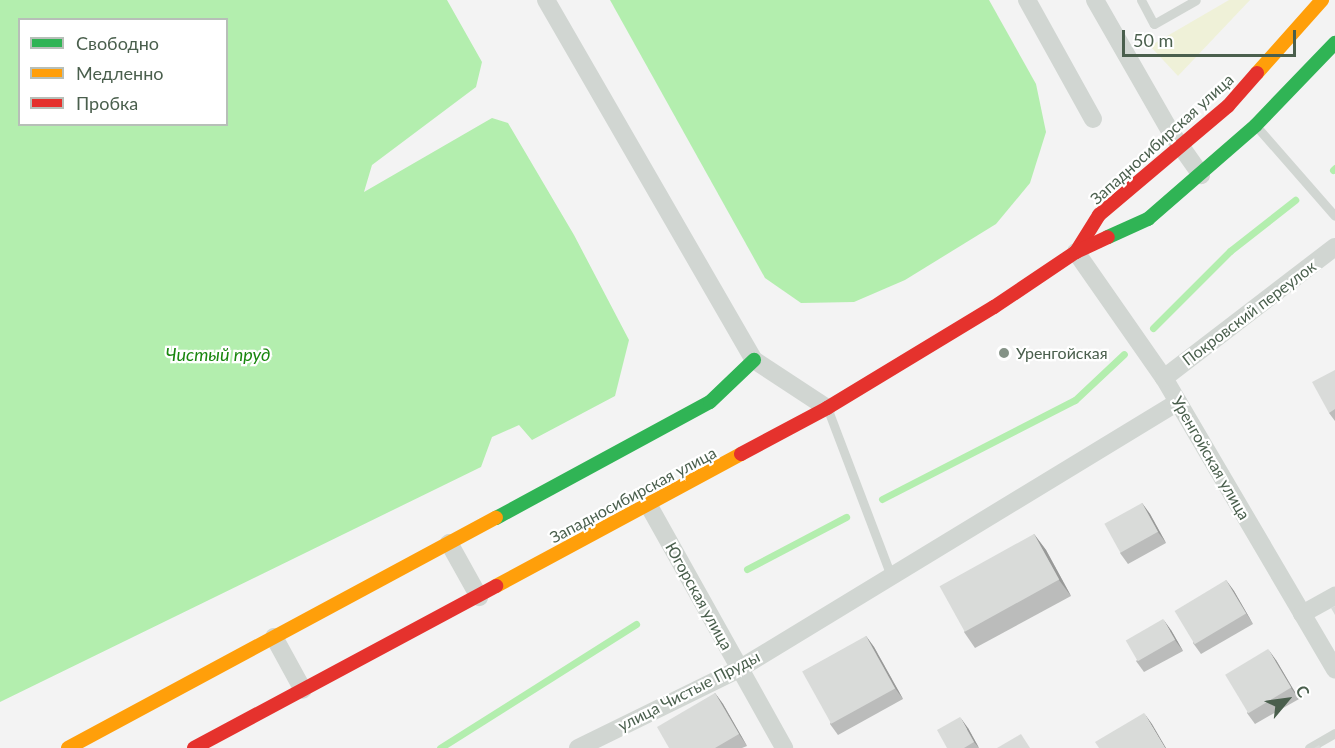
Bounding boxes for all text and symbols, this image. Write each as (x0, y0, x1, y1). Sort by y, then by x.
legend (18, 18, 228, 126)
scale bar (1125, 18, 1299, 56)
text: 50 m (1133, 29, 1173, 51)
text: Свободно (76, 32, 159, 54)
text: Медленно (76, 62, 164, 84)
street label: Западносибирская улица (1087, 70, 1237, 208)
text: Пробка (76, 92, 138, 114)
street label: Покровский переулок (1178, 257, 1320, 369)
water label: Чистый пруд (166, 343, 270, 365)
place label: Уренгойская (1016, 343, 1108, 363)
marker: Уренгойская (997, 346, 1011, 360)
street label: Уренгойская улица (1168, 393, 1254, 523)
street label: Западносибирская улица (546, 443, 720, 547)
street label: Югорская улица (661, 539, 737, 653)
street label: улица Чистые Пруды (615, 647, 763, 735)
north arrow (1257, 670, 1317, 730)
text: С (1292, 682, 1314, 700)

